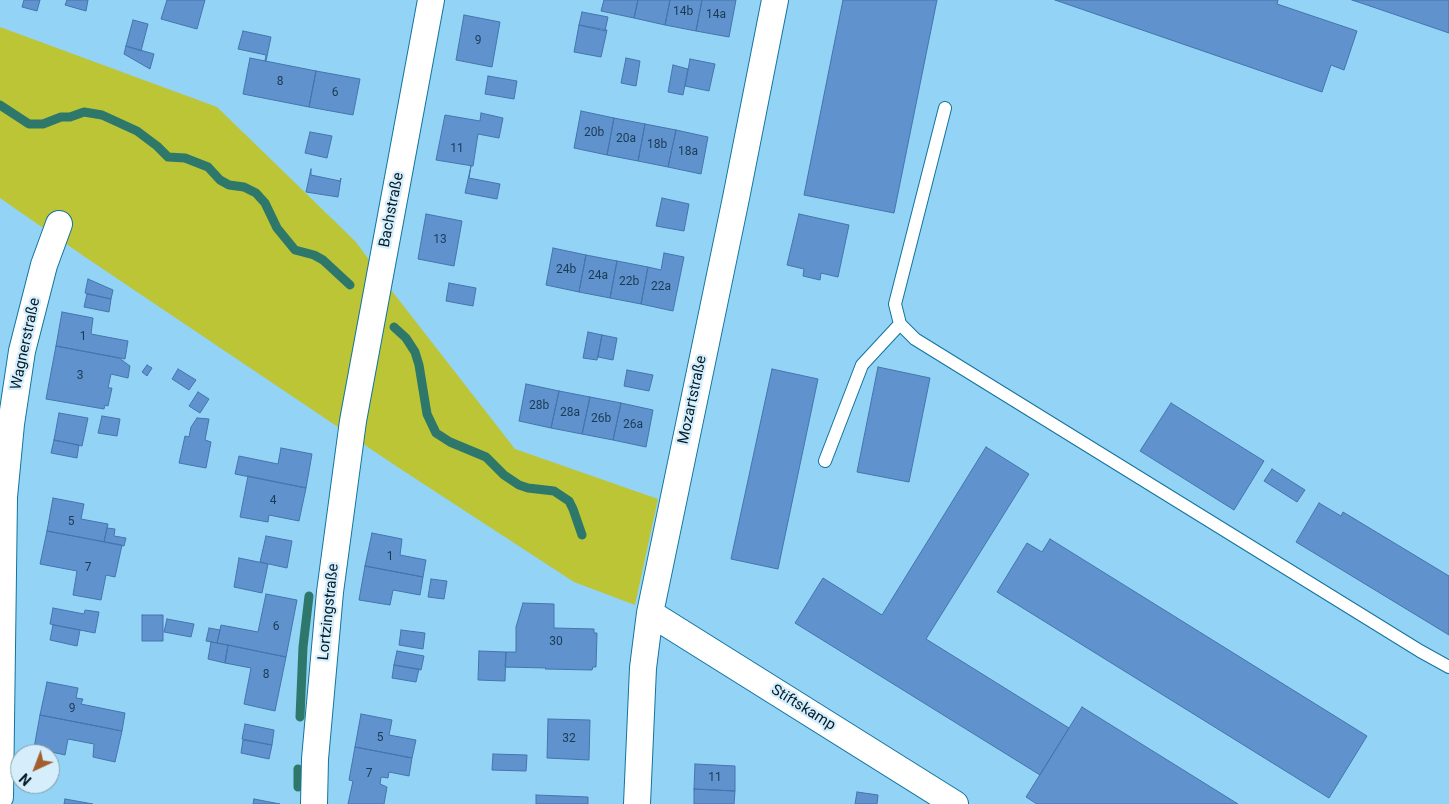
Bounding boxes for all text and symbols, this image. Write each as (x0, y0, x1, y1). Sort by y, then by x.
house number: 14b (673, 5, 693, 19)
house number: 14a (706, 8, 726, 22)
house number: 9 (475, 34, 481, 48)
house number: 8 (277, 75, 283, 89)
house number: 6 (332, 86, 338, 100)
house number: 20b (584, 126, 604, 140)
house number: 20a (616, 132, 636, 146)
house number: 18b (647, 138, 667, 152)
house number: 11 (450, 142, 464, 156)
house number: 18a (678, 145, 698, 159)
street label: Bachstraße (376, 171, 408, 249)
house number: 13 (433, 233, 447, 247)
house number: 24b (556, 263, 576, 277)
house number: 24a (588, 269, 608, 283)
house number: 22b (619, 275, 639, 289)
house number: 22a (651, 280, 671, 294)
street label: Wagnerstraße (7, 296, 45, 392)
house number: 1 (80, 330, 86, 344)
street label: Mozartstraße (675, 354, 711, 446)
house number: 3 (77, 369, 83, 383)
house number: 28b (529, 399, 549, 413)
house number: 28a (560, 406, 580, 420)
house number: 26b (591, 412, 611, 426)
house number: 26a (623, 418, 643, 432)
house number: 4 (270, 494, 276, 508)
house number: 5 (68, 515, 74, 529)
house number: 1 (387, 550, 393, 564)
house number: 7 (85, 561, 91, 575)
street label: Lortzingstraße (315, 563, 343, 661)
house number: 6 (273, 620, 279, 634)
house number: 30 (549, 635, 563, 649)
house number: 8 (263, 668, 269, 682)
street label: Stiftskamp (767, 681, 839, 735)
house number: 9 (69, 702, 75, 716)
house number: 5 (377, 731, 383, 745)
house number: 32 (562, 732, 576, 746)
north arrow (10, 744, 60, 794)
house number: 7 (366, 767, 372, 781)
text: N (16, 770, 35, 788)
house number: 11 (708, 771, 722, 785)

